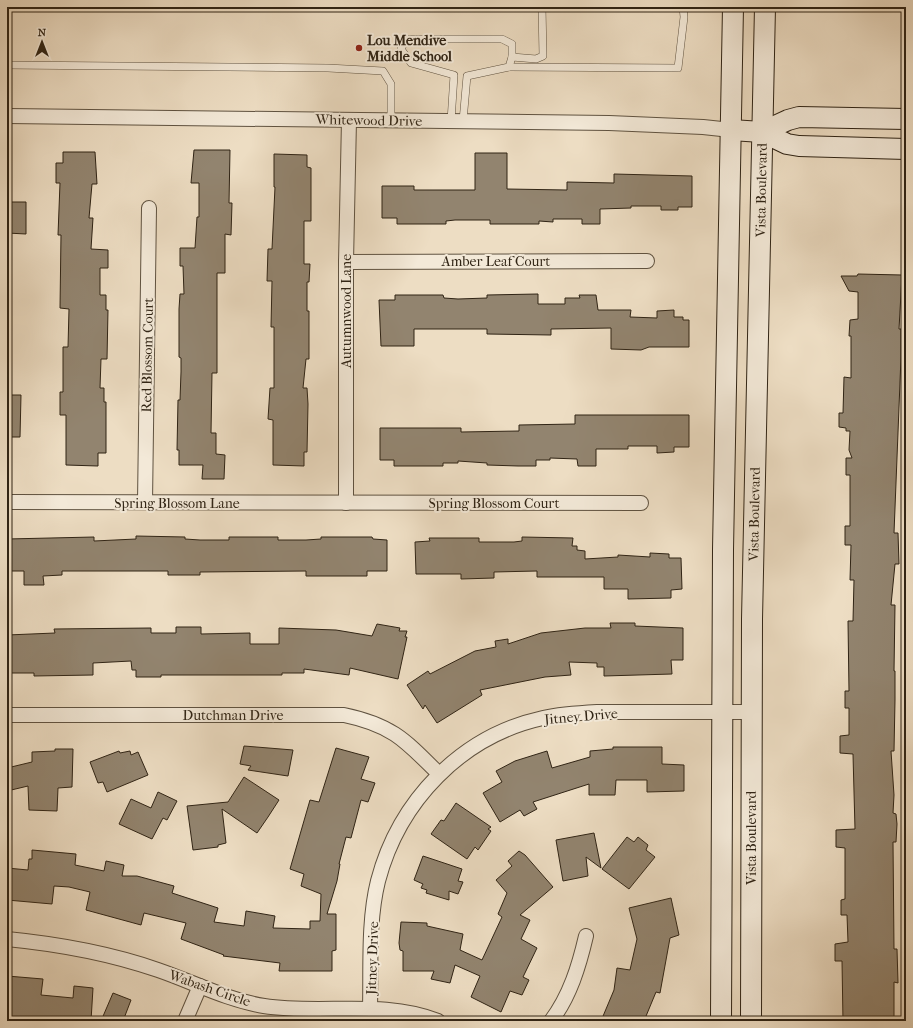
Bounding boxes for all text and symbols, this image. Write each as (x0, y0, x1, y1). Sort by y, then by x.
north arrow (22, 22, 62, 62)
text: N (38, 26, 47, 39)
place label: Lou Mendive Middle School (366, 32, 452, 65)
marker: Lou Mendive Middle School (354, 43, 364, 53)
street label: Whitewood Drive (315, 111, 423, 130)
street label: Vista Boulevard (752, 142, 771, 238)
street label: Amber Leaf Court (441, 253, 550, 270)
street label: Autumnwood Lane (338, 254, 355, 369)
street label: Red Blossom Court (138, 297, 157, 413)
street label: Vista Boulevard (745, 466, 764, 562)
street label: Spring Blossom Lane (114, 495, 240, 512)
street label: Spring Blossom Court (429, 495, 559, 512)
street label: Jitney Drive (543, 705, 618, 728)
street label: Dutchman Drive (183, 707, 284, 724)
street label: Vista Boulevard (743, 791, 760, 886)
street label: Jitney Drive (363, 921, 382, 996)
street label: Wabash Circle (166, 966, 253, 1010)

